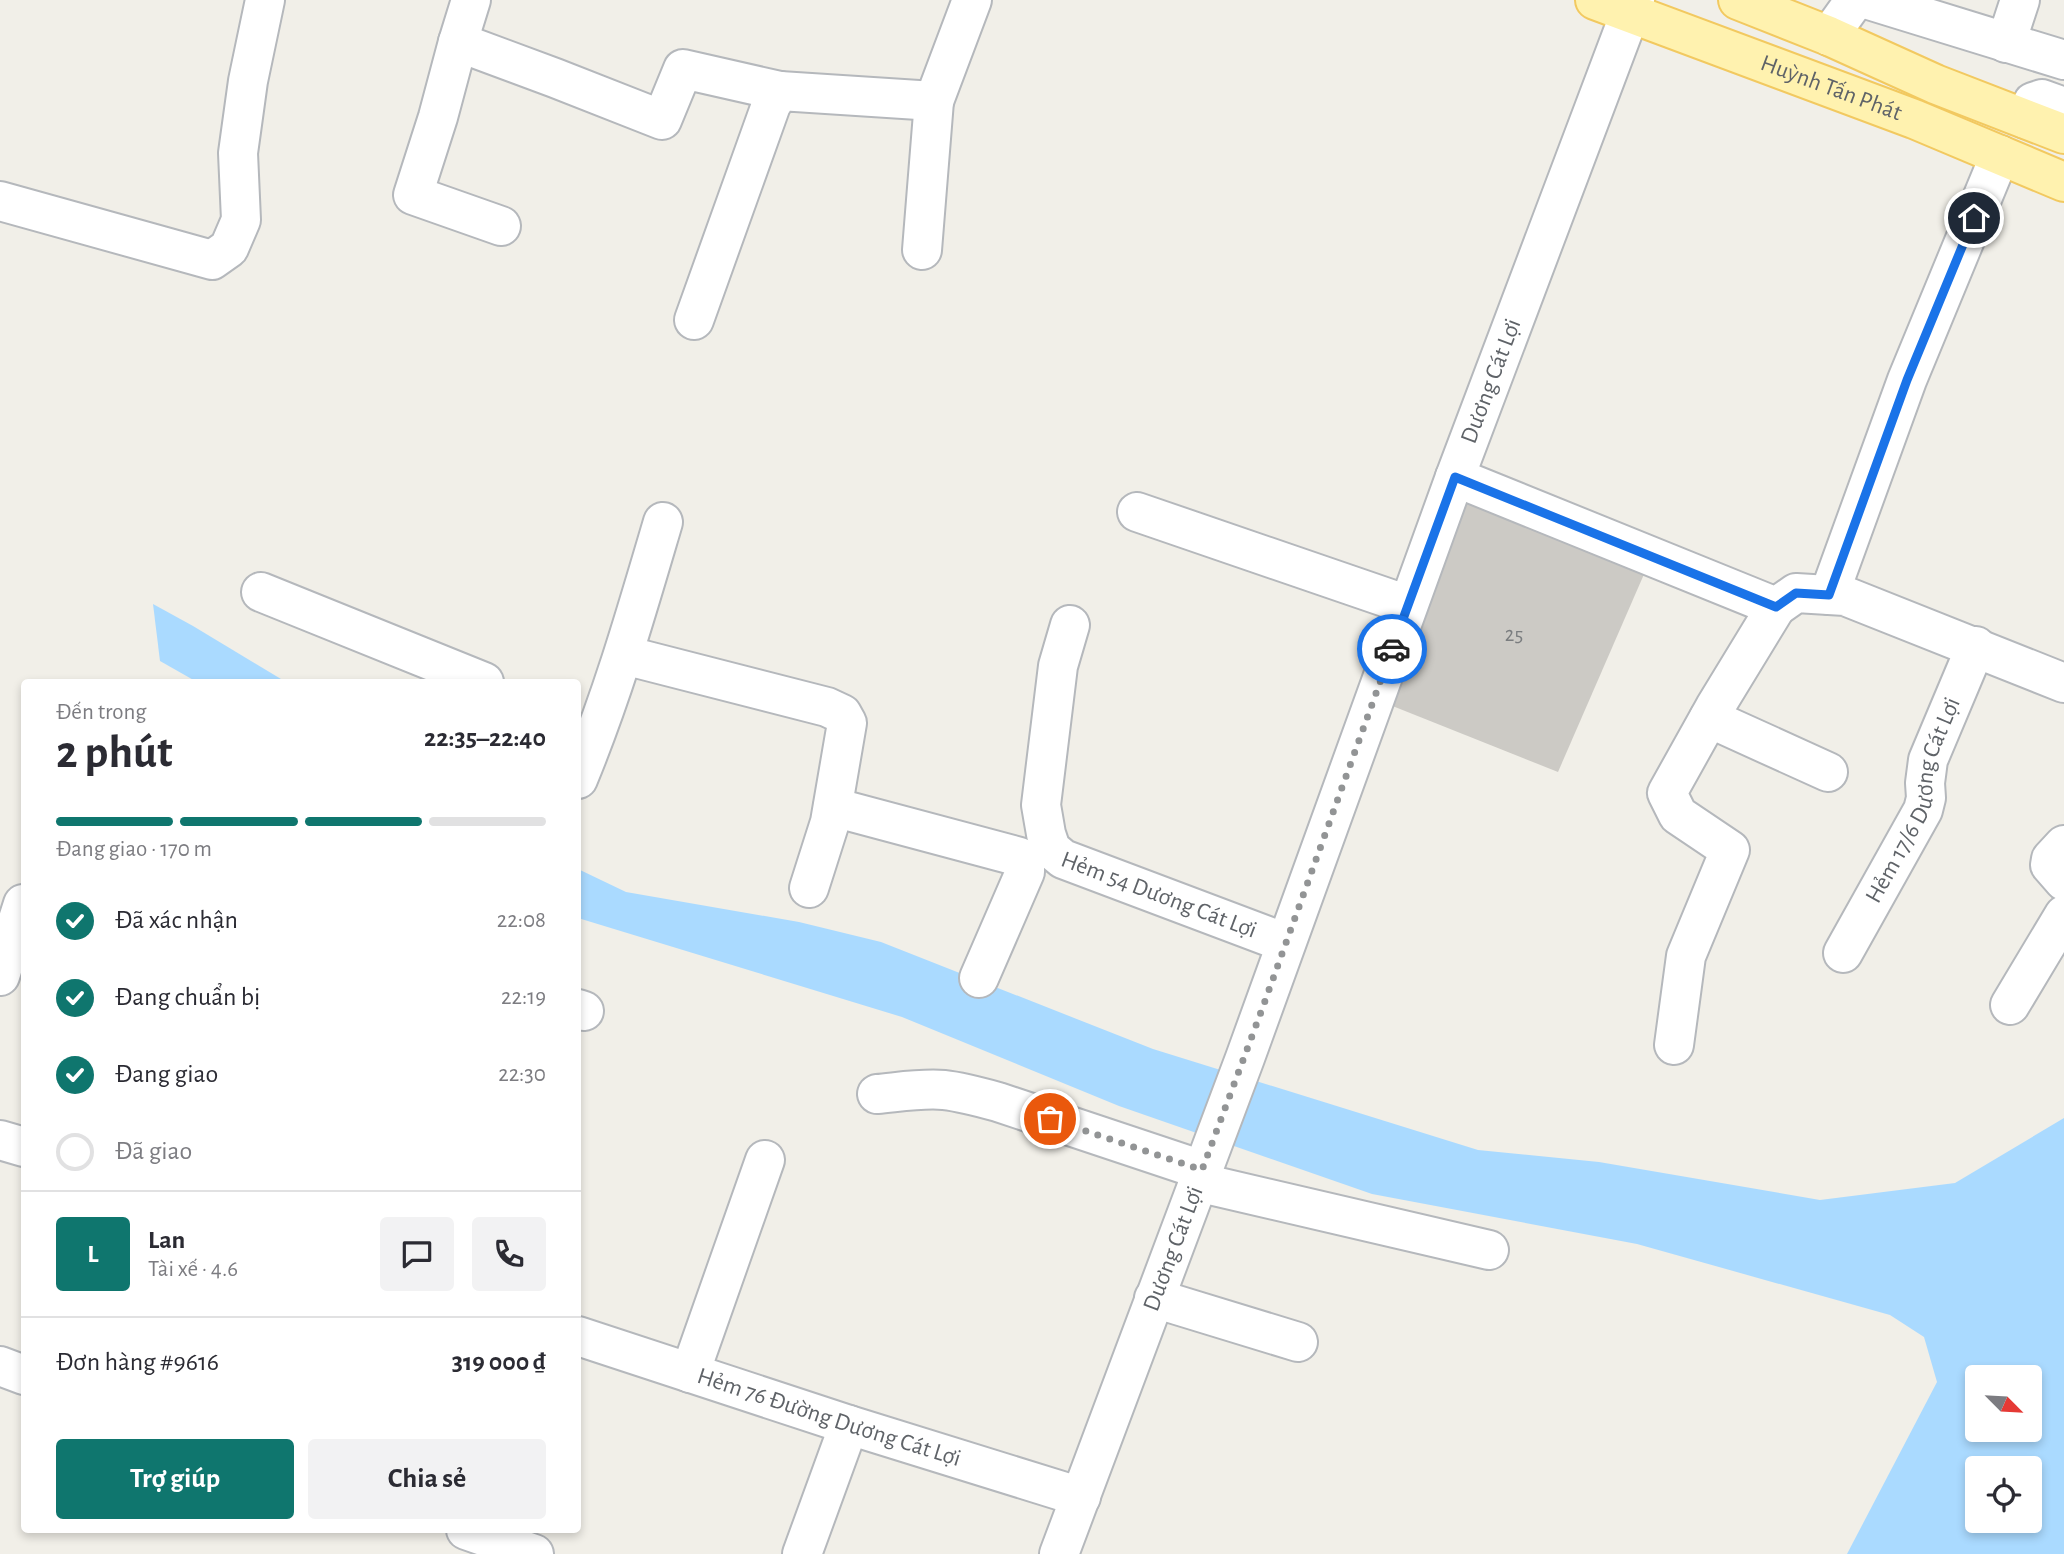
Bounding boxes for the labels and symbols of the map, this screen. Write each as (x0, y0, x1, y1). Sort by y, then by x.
street label: Huỳnh Tấn Phát (1757, 51, 1905, 125)
pin (1944, 188, 2004, 248)
street label: Dương Cát Lợi (1457, 316, 1526, 447)
courier (1357, 614, 1427, 684)
house number: 25 (1505, 624, 1523, 645)
street label: Hẻm 17/6 Dương Cát Lợi (1861, 694, 1965, 907)
street label: Hẻm 54 Dương Cát Lợi (1058, 847, 1260, 943)
pin (1020, 1089, 1080, 1149)
street label: Dương Cát Lợi (1139, 1183, 1208, 1314)
street label: Hẻm 76 Đường Dương Cát Lợi (694, 1364, 964, 1471)
north arrow (1965, 1365, 2042, 1442)

